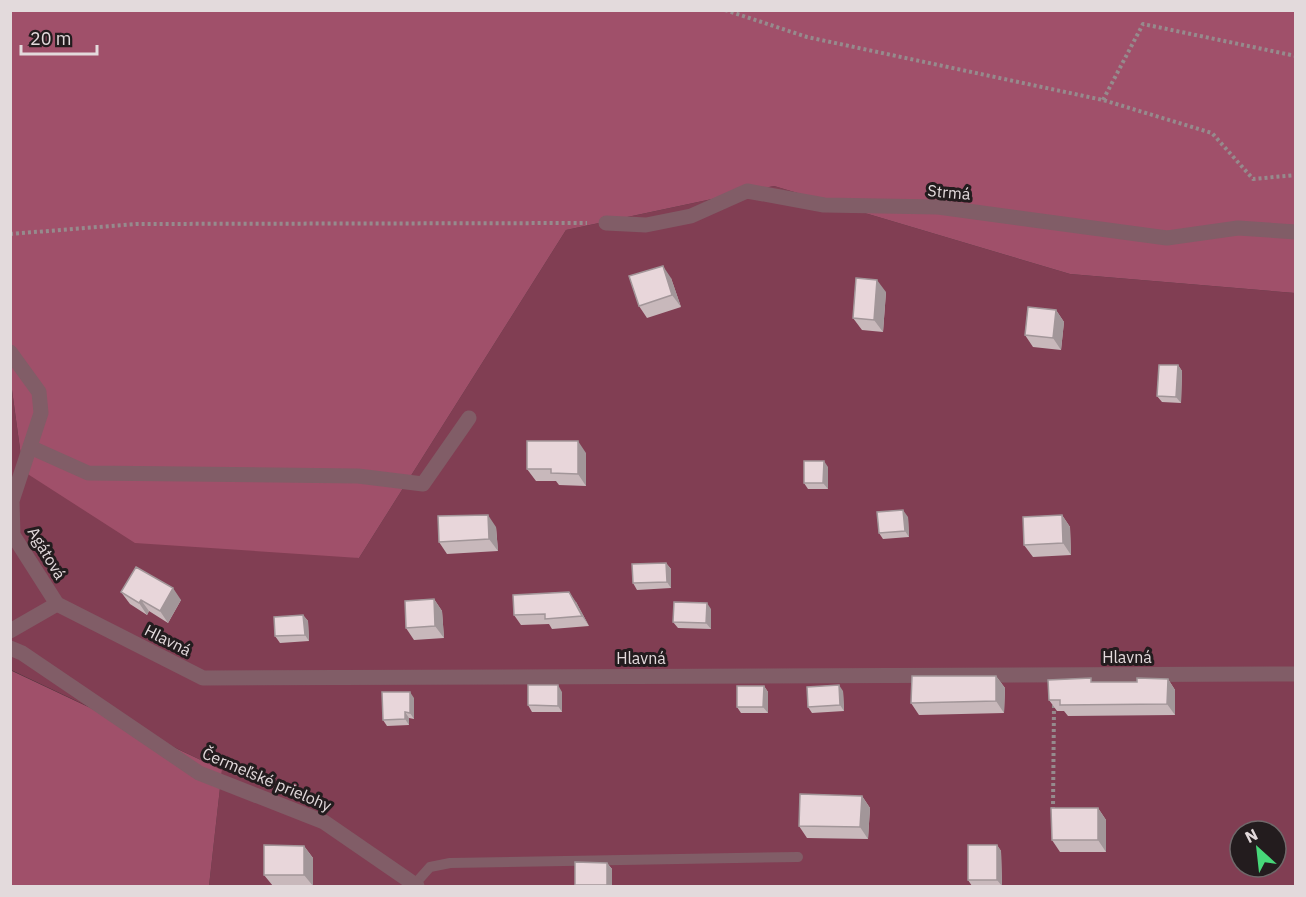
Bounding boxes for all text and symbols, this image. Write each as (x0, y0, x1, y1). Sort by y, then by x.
scale bar (21, 18, 98, 56)
text: 20 m (30, 27, 72, 50)
street label: Strmá (927, 180, 972, 204)
street label: Agátová (24, 523, 71, 583)
street label: Hlavná (141, 620, 195, 660)
street label: Hlavná (1102, 647, 1152, 667)
street label: Hlavná (616, 648, 666, 668)
street label: Čermeľské prielohy (199, 742, 335, 815)
north arrow (1228, 819, 1288, 879)
text: N (1241, 824, 1261, 847)

